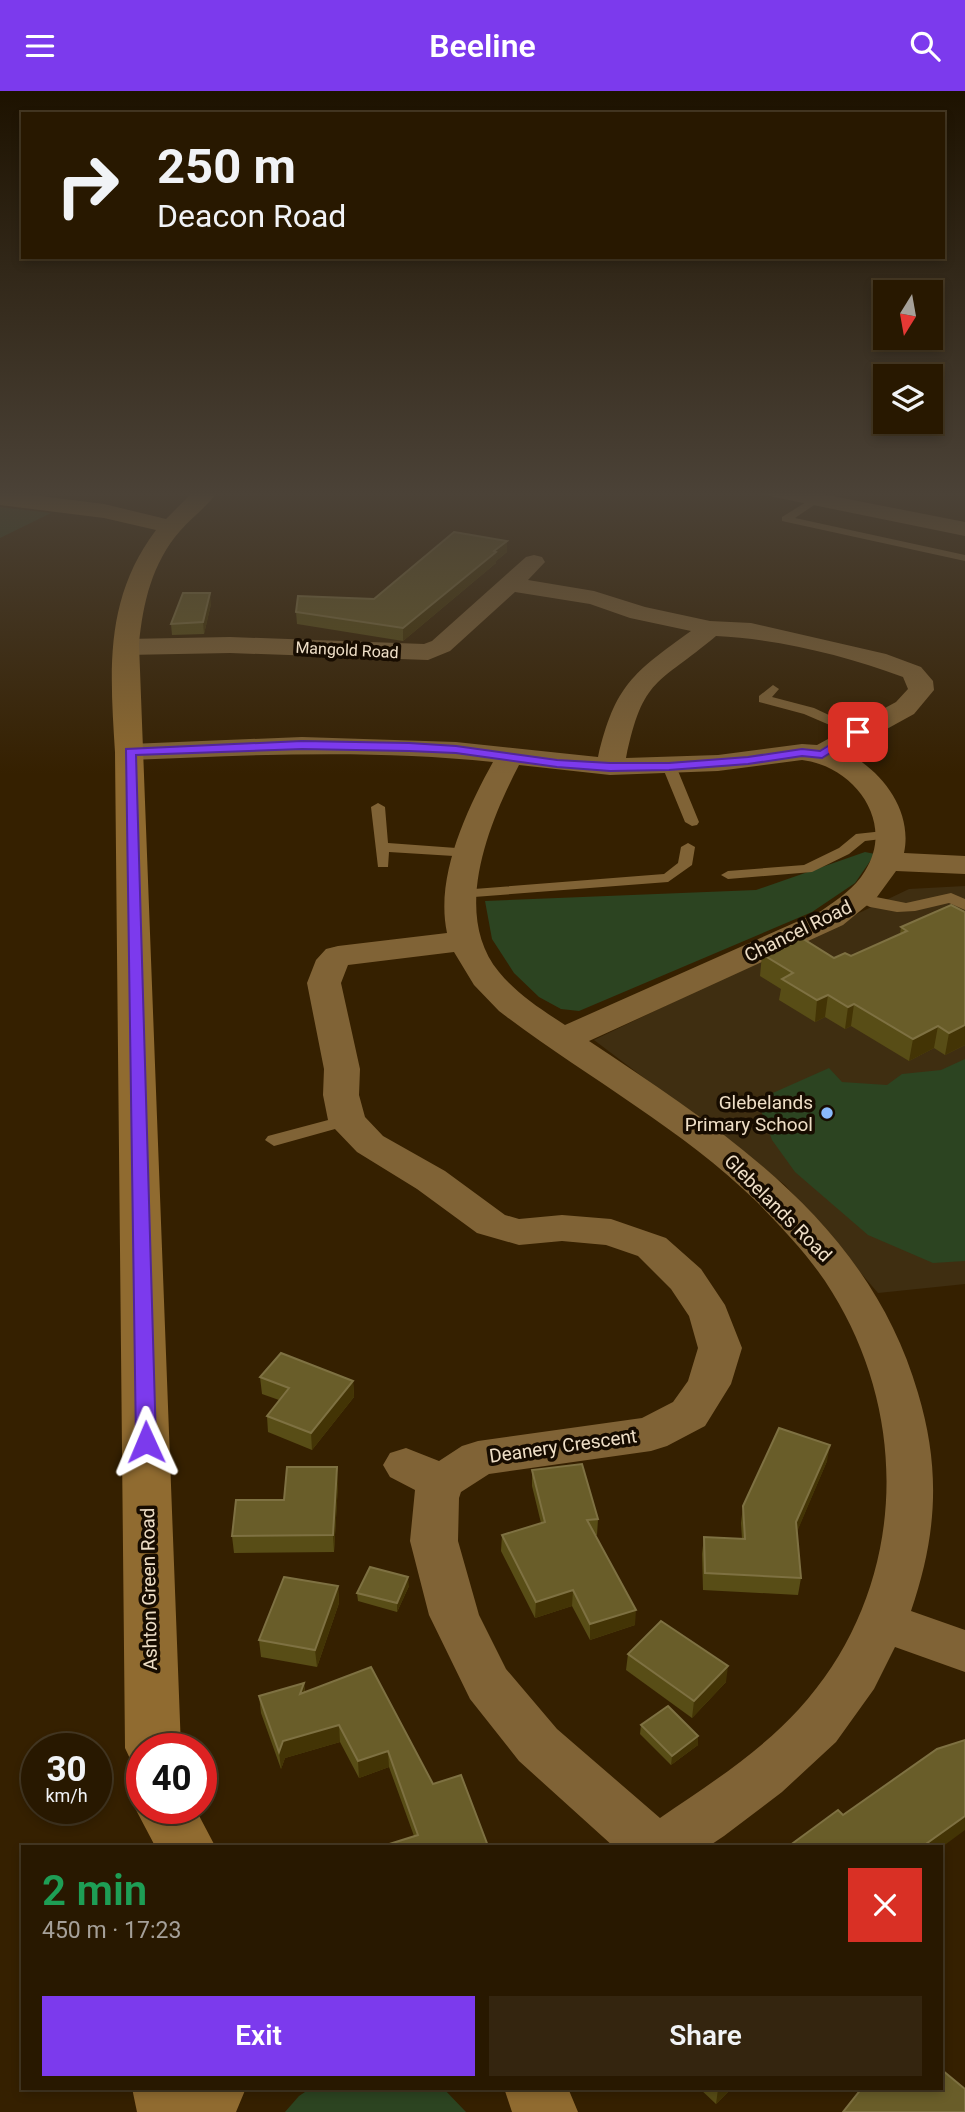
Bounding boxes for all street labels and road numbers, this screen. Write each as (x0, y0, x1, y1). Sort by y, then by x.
street label: Mangold Road (295, 638, 399, 662)
street label: Chancel Road (741, 895, 855, 967)
street label: Glebelands Road (719, 1149, 837, 1267)
street label: Deanery Crescent (488, 1424, 638, 1468)
street label: Ashton Green Road (136, 1507, 162, 1671)

